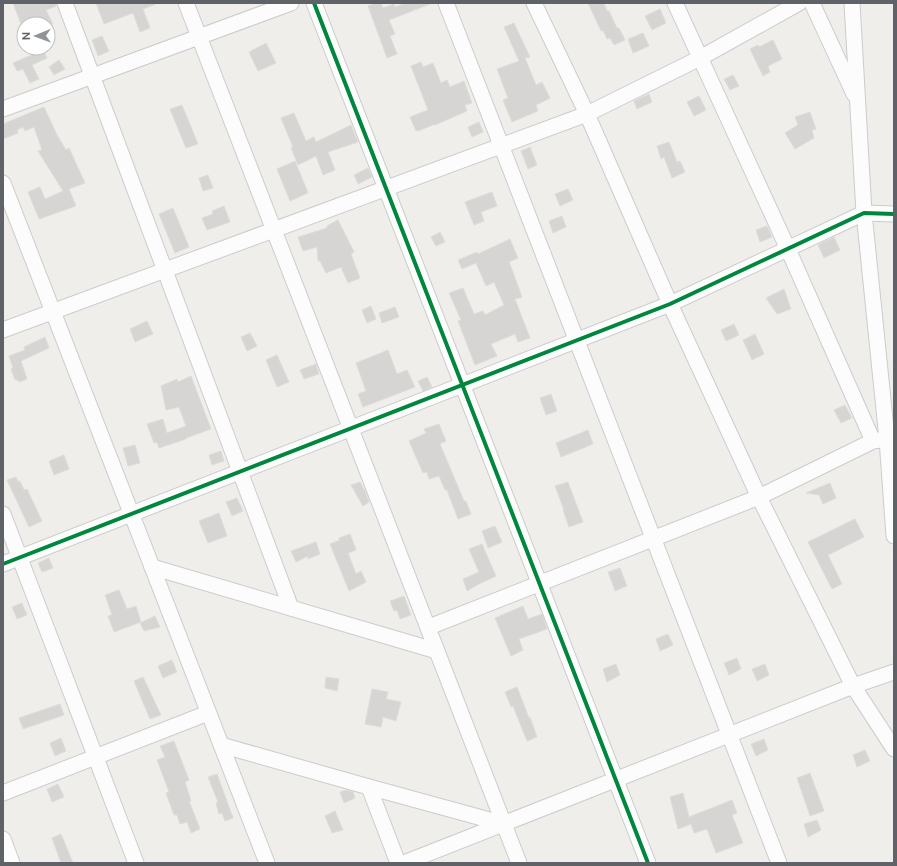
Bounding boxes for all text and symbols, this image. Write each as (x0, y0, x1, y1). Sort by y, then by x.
north arrow (16, 16, 56, 56)
text: N (19, 32, 33, 40)

